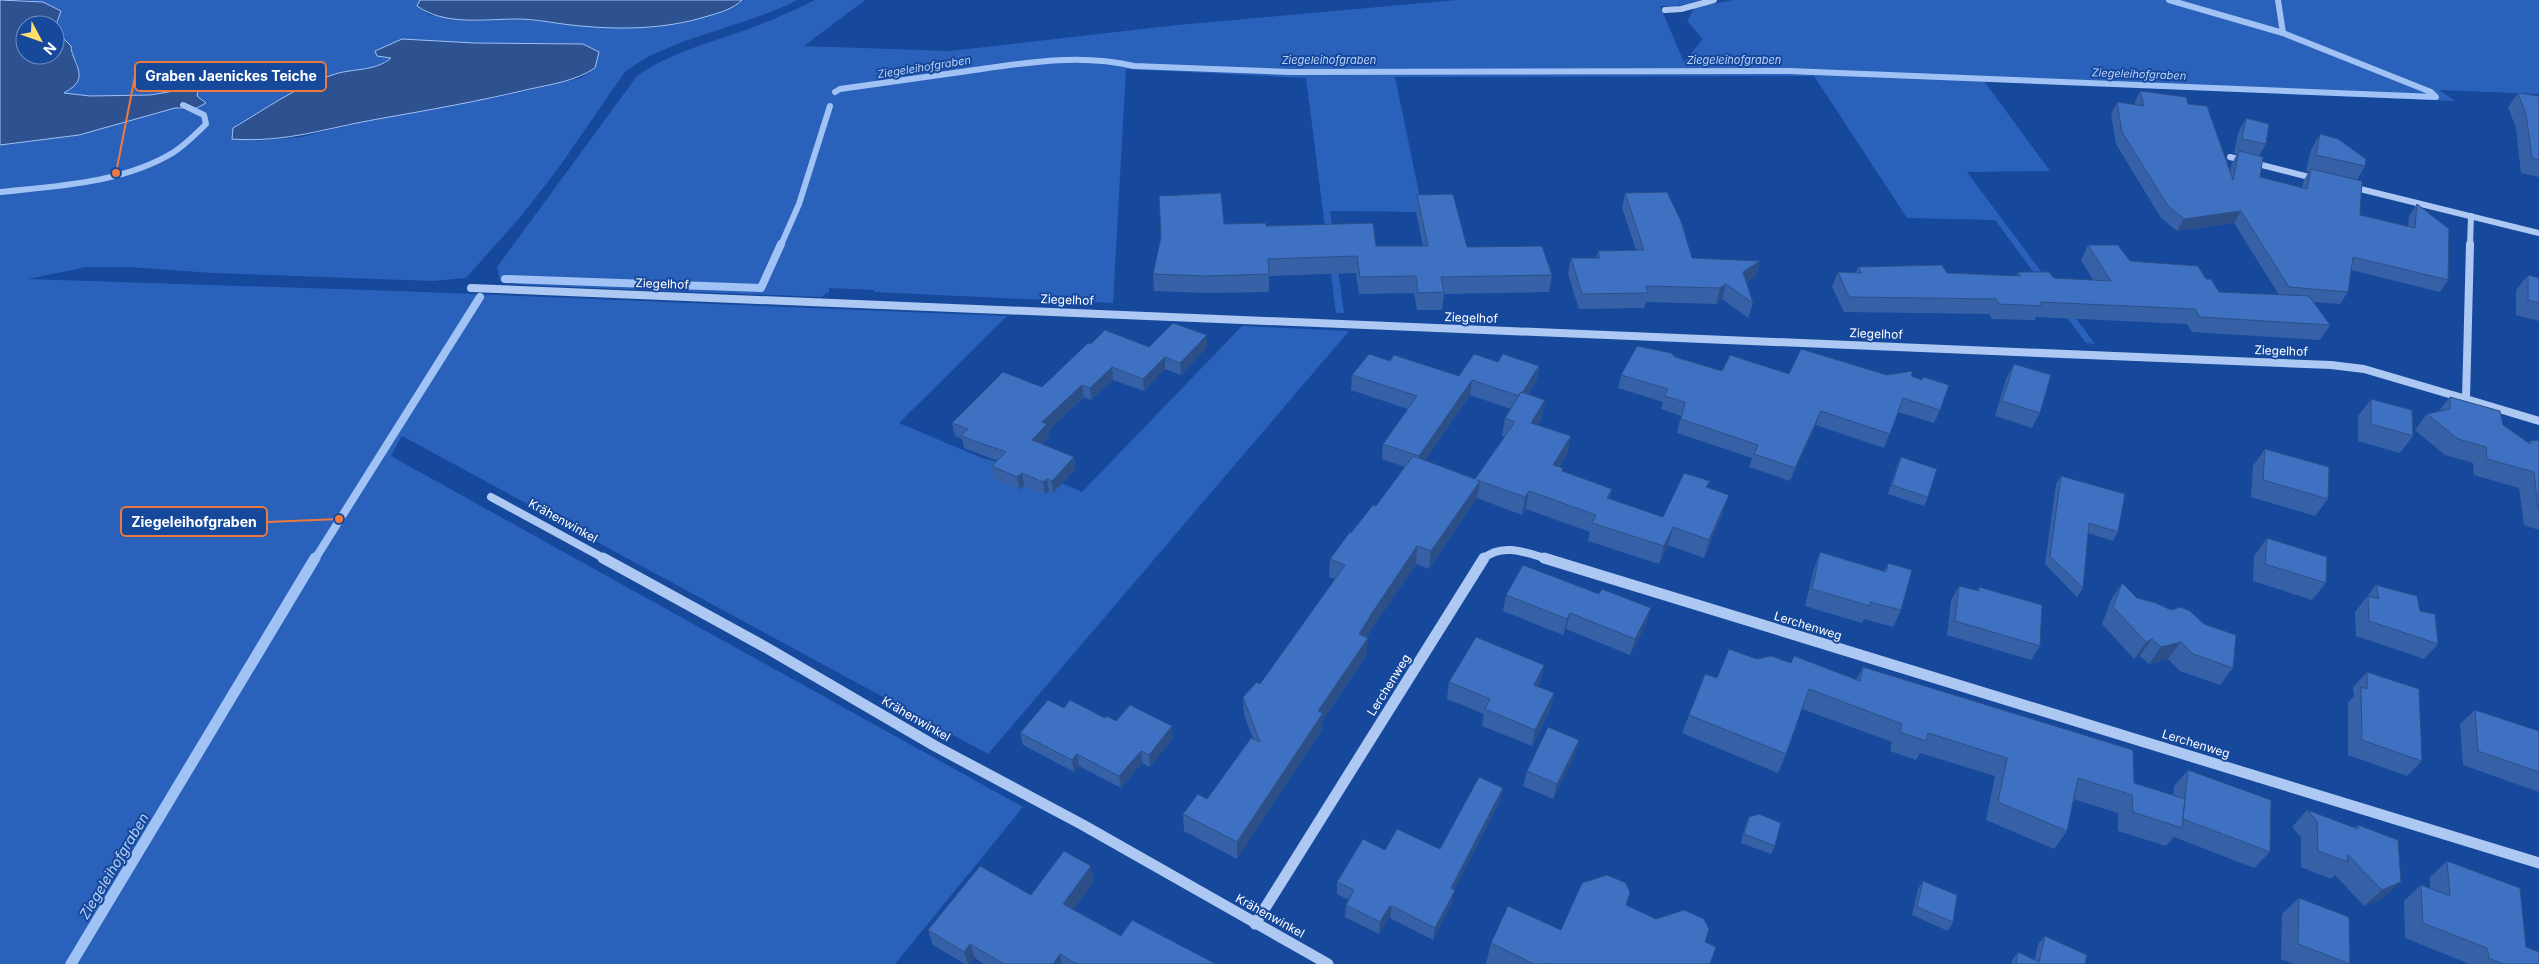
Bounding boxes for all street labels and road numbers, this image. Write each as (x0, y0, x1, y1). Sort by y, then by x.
street label: Ziegelhof (635, 275, 690, 292)
street label: Ziegelhof (1040, 291, 1095, 308)
street label: Ziegelhof (1444, 309, 1499, 326)
street label: Ziegelhof (1849, 325, 1904, 342)
street label: Ziegelhof (2254, 342, 2309, 359)
street label: Krähenwinkel (526, 495, 600, 546)
street label: Lerchenweg (1772, 608, 1844, 643)
street label: Lerchenweg (1364, 651, 1414, 718)
street label: Krähenwinkel (879, 693, 953, 744)
street label: Lerchenweg (2160, 726, 2232, 761)
street label: Krähenwinkel (1233, 890, 1307, 941)

